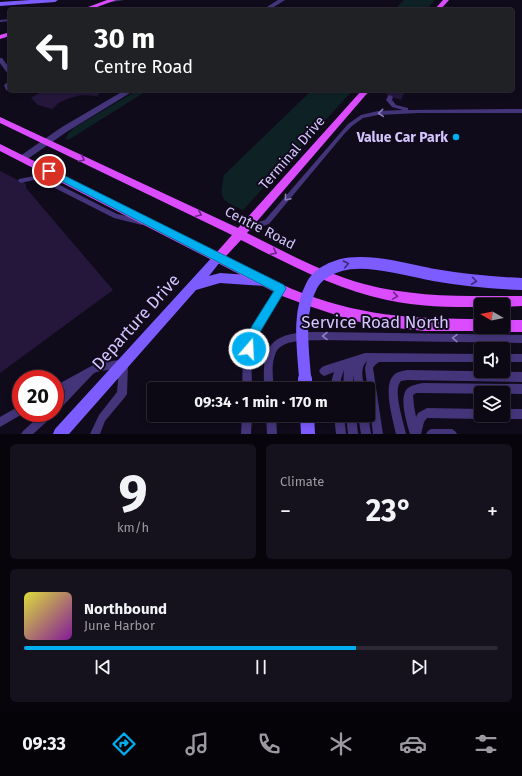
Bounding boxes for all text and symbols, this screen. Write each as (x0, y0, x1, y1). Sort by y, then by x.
text: 30 m (94, 22, 155, 55)
icon: left (28, 24, 80, 76)
text: Centre Road (94, 56, 193, 78)
one-way arrow (378, 109, 384, 118)
street label: Terminal Drive (255, 113, 329, 193)
place label: Value Car Park (356, 129, 448, 146)
marker: Value Car Park (451, 132, 461, 142)
pin (32, 154, 66, 188)
one-way arrow (77, 154, 85, 162)
icon: arrive (38, 160, 60, 182)
one-way arrow (285, 193, 292, 201)
street label: Centre Road (222, 203, 298, 253)
one-way arrow (195, 209, 203, 217)
one-way arrow (269, 247, 277, 255)
one-way arrow (342, 260, 349, 268)
street label: Departure Drive (87, 270, 185, 374)
one-way arrow (471, 276, 477, 285)
one-way arrow (392, 291, 398, 300)
north arrow (474, 298, 510, 334)
map controls (474, 298, 510, 422)
street label: Service Road North (301, 312, 449, 333)
position arrow (228, 328, 270, 370)
one-way arrow (322, 332, 328, 340)
one-way arrow (452, 334, 458, 342)
button: sound (474, 342, 510, 378)
speed limit sign: 20 (12, 370, 64, 422)
button: layers (474, 386, 510, 422)
text: 09:34 · 1 min · 170 m (194, 393, 328, 411)
text: 9 (118, 462, 148, 525)
text: Climate (280, 474, 324, 489)
text: 23° (366, 493, 412, 529)
text: − (280, 498, 291, 525)
text: + (487, 498, 498, 525)
text: km/h (117, 520, 149, 535)
text: Northbound (84, 600, 167, 618)
text: June Harbor (84, 618, 155, 633)
icon: previous (92, 656, 114, 678)
icon: pause (250, 656, 272, 678)
icon: next (408, 656, 430, 678)
icon: directions (110, 730, 138, 758)
icon: music (183, 730, 211, 758)
icon: phone (255, 730, 283, 758)
icon: climate (327, 730, 355, 758)
icon: car (399, 730, 427, 758)
icon: filters (472, 730, 500, 758)
text: 09:33 (22, 733, 66, 755)

